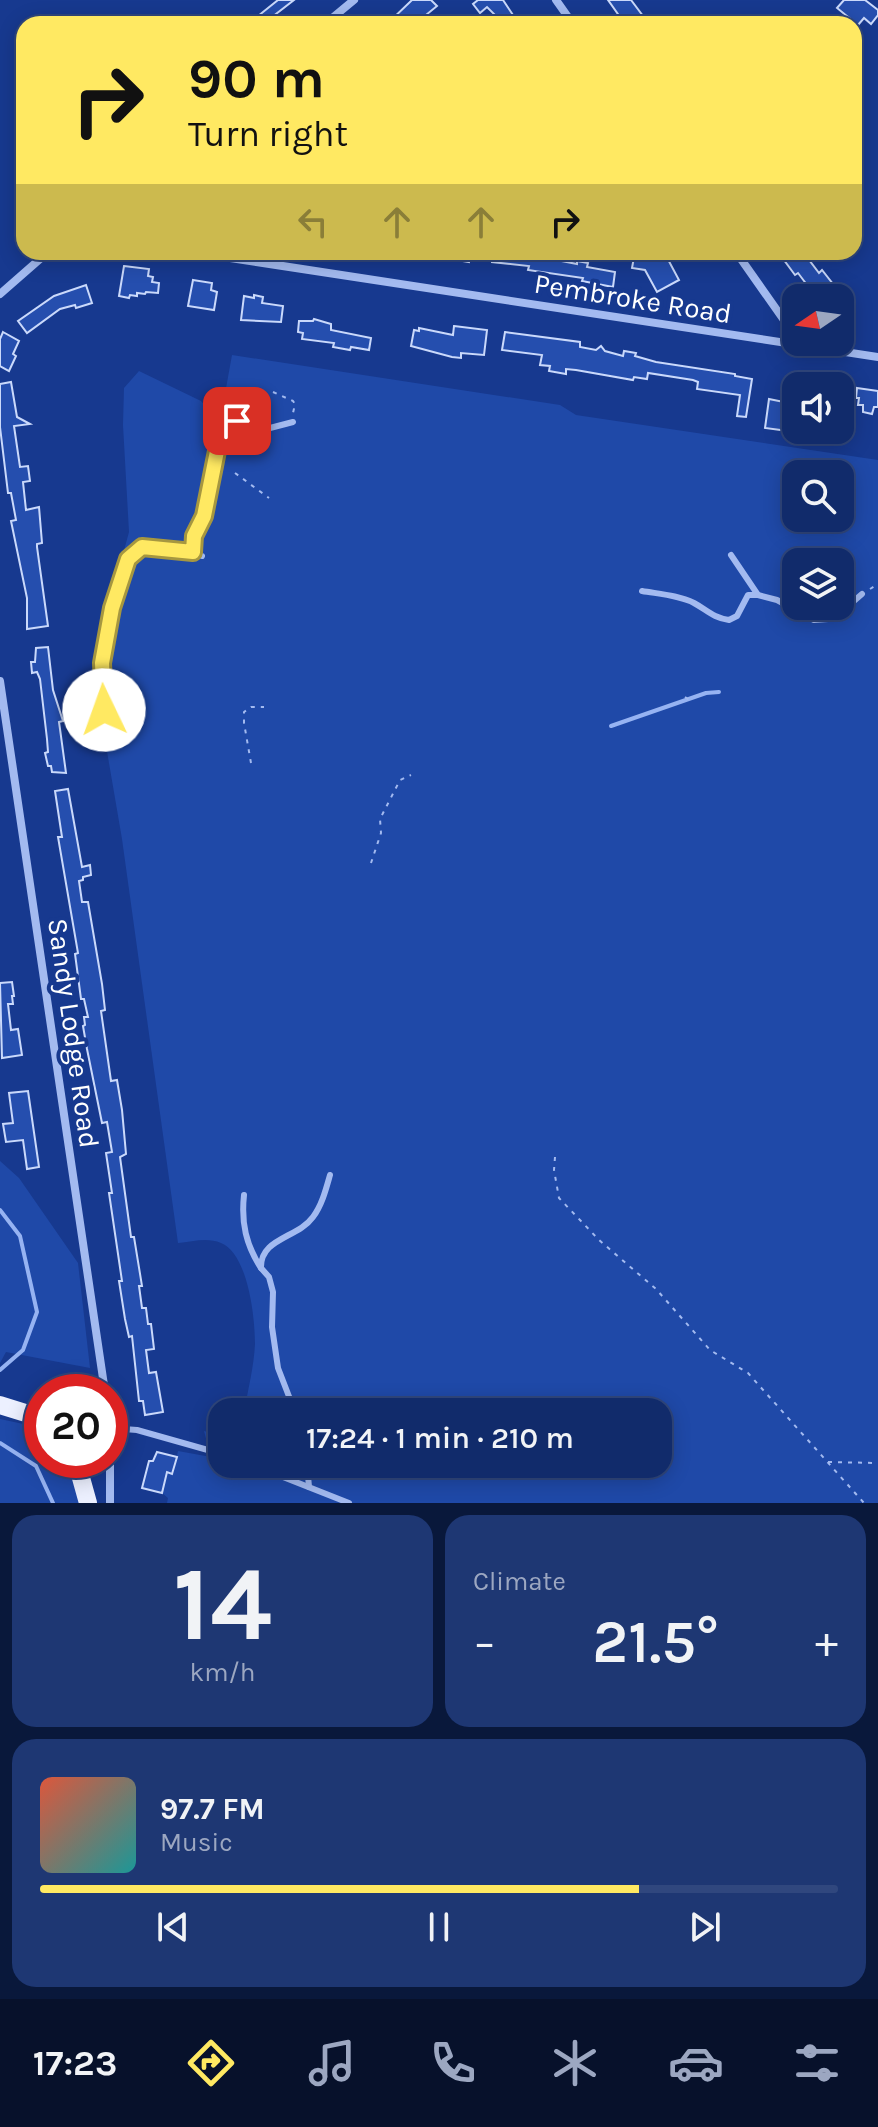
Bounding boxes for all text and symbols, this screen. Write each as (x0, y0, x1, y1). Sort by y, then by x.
text: 90 m (188, 46, 325, 111)
icon: right (56, 48, 160, 152)
text: Turn right (188, 113, 348, 155)
icon: left (291, 200, 335, 244)
icon: ahead (375, 200, 419, 244)
icon: ahead (459, 200, 503, 244)
icon: right (543, 200, 587, 244)
street label: Pembroke Road (532, 267, 734, 330)
north arrow (782, 284, 854, 356)
map controls (782, 284, 854, 620)
button: sound (782, 372, 854, 444)
pin (203, 387, 271, 455)
icon: arrive (215, 399, 259, 443)
button: search (782, 460, 854, 532)
button: layers (782, 548, 854, 620)
position arrow (62, 668, 146, 752)
street label: Sandy Lodge Road (41, 916, 106, 1150)
speed limit sign: 20 (24, 1374, 128, 1478)
text: 17:24 · 1 min · 210 m (306, 1420, 574, 1456)
text: 14 (173, 1544, 272, 1665)
text: Climate (473, 1566, 566, 1597)
text: 21.5° (592, 1607, 719, 1677)
text: − (473, 1617, 496, 1668)
text: + (815, 1617, 838, 1668)
text: km/h (190, 1657, 255, 1688)
text: 97.7 FM (160, 1791, 265, 1827)
text: Music (160, 1827, 233, 1858)
icon: previous (151, 1905, 195, 1949)
icon: pause (417, 1905, 461, 1949)
icon: next (683, 1905, 727, 1949)
icon: directions (183, 2035, 239, 2091)
icon: music (304, 2035, 360, 2091)
icon: phone (425, 2035, 481, 2091)
icon: climate (547, 2035, 603, 2091)
icon: car (668, 2035, 724, 2091)
icon: filters (789, 2035, 845, 2091)
text: 17:23 (33, 2042, 117, 2084)

